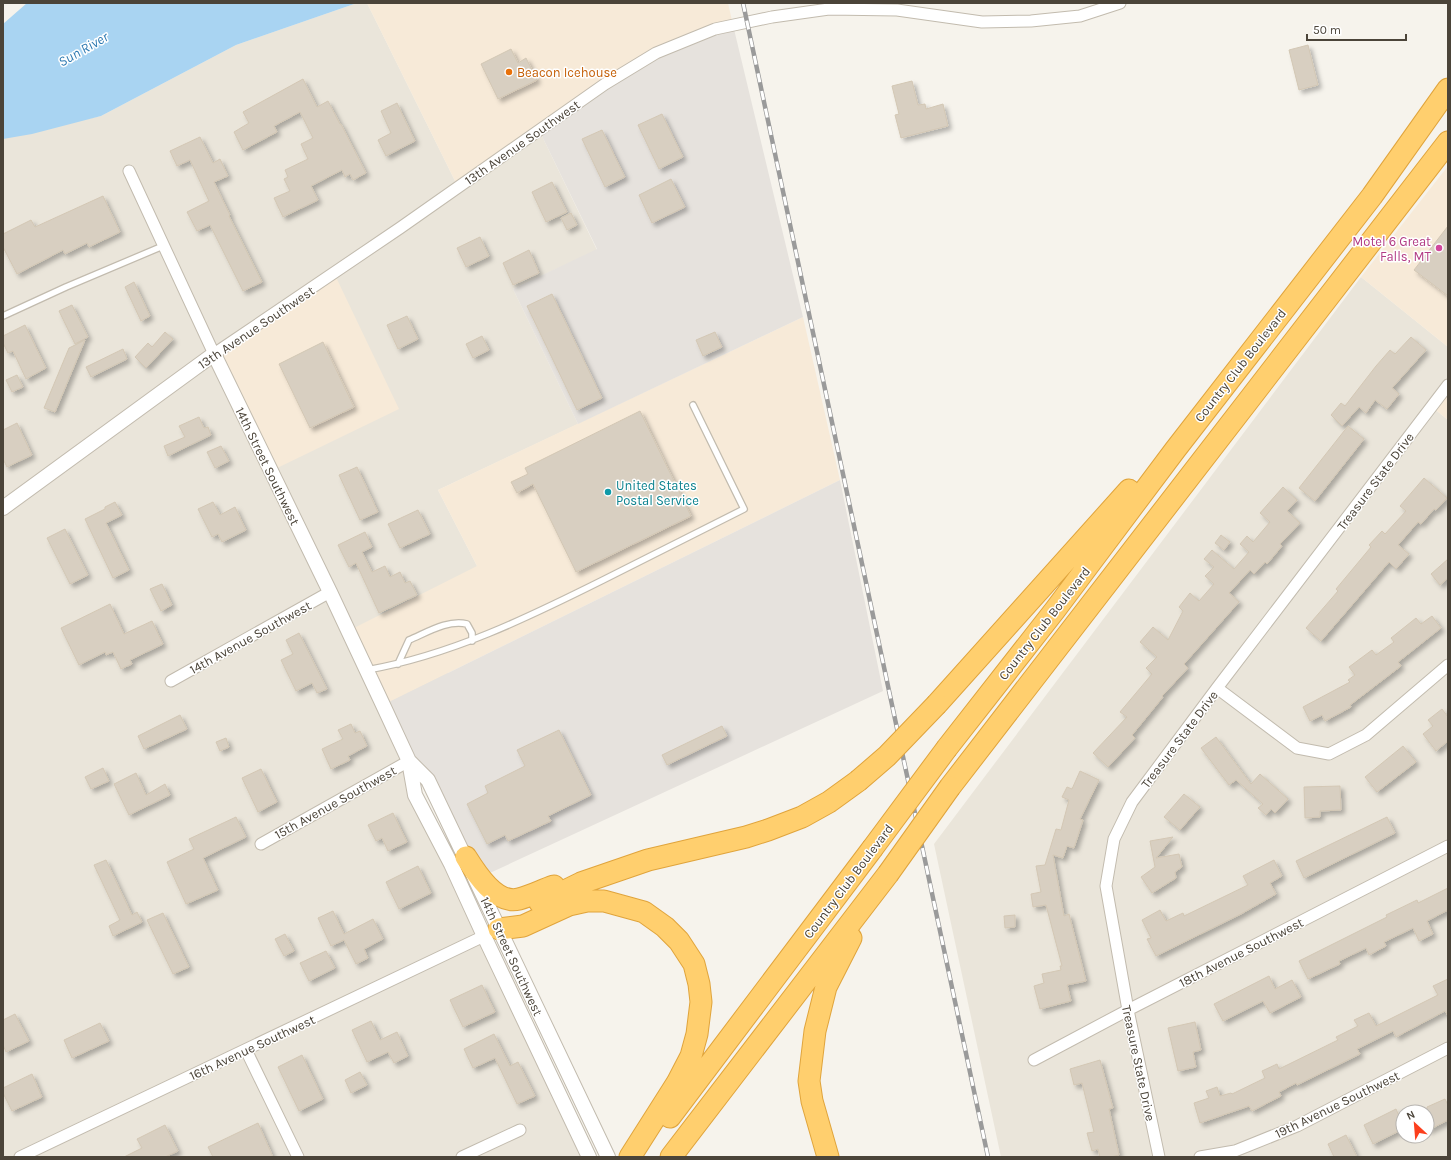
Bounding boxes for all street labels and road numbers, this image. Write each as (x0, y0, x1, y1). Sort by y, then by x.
street label: 13th Avenue Southwest (462, 97, 583, 188)
street label: 13th Avenue Southwest (195, 283, 317, 372)
street label: Country Club Boulevard (1192, 306, 1289, 425)
street label: 14th Street Southwest (232, 405, 303, 528)
street label: Treasure State Drive (1334, 429, 1417, 533)
street label: Country Club Boulevard (996, 564, 1093, 683)
street label: 14th Avenue Southwest (187, 598, 314, 677)
street label: Treasure State Drive (1138, 687, 1221, 791)
street label: 15th Avenue Southwest (272, 763, 399, 842)
street label: Country Club Boulevard (801, 821, 896, 941)
street label: 14th Street Southwest (477, 894, 546, 1018)
street label: 18th Avenue Southwest (1177, 915, 1306, 990)
street label: Treasure State Drive (1119, 1004, 1158, 1123)
street label: 16th Avenue Southwest (187, 1012, 317, 1083)
street label: 19th Avenue Southwest (1272, 1068, 1402, 1141)

